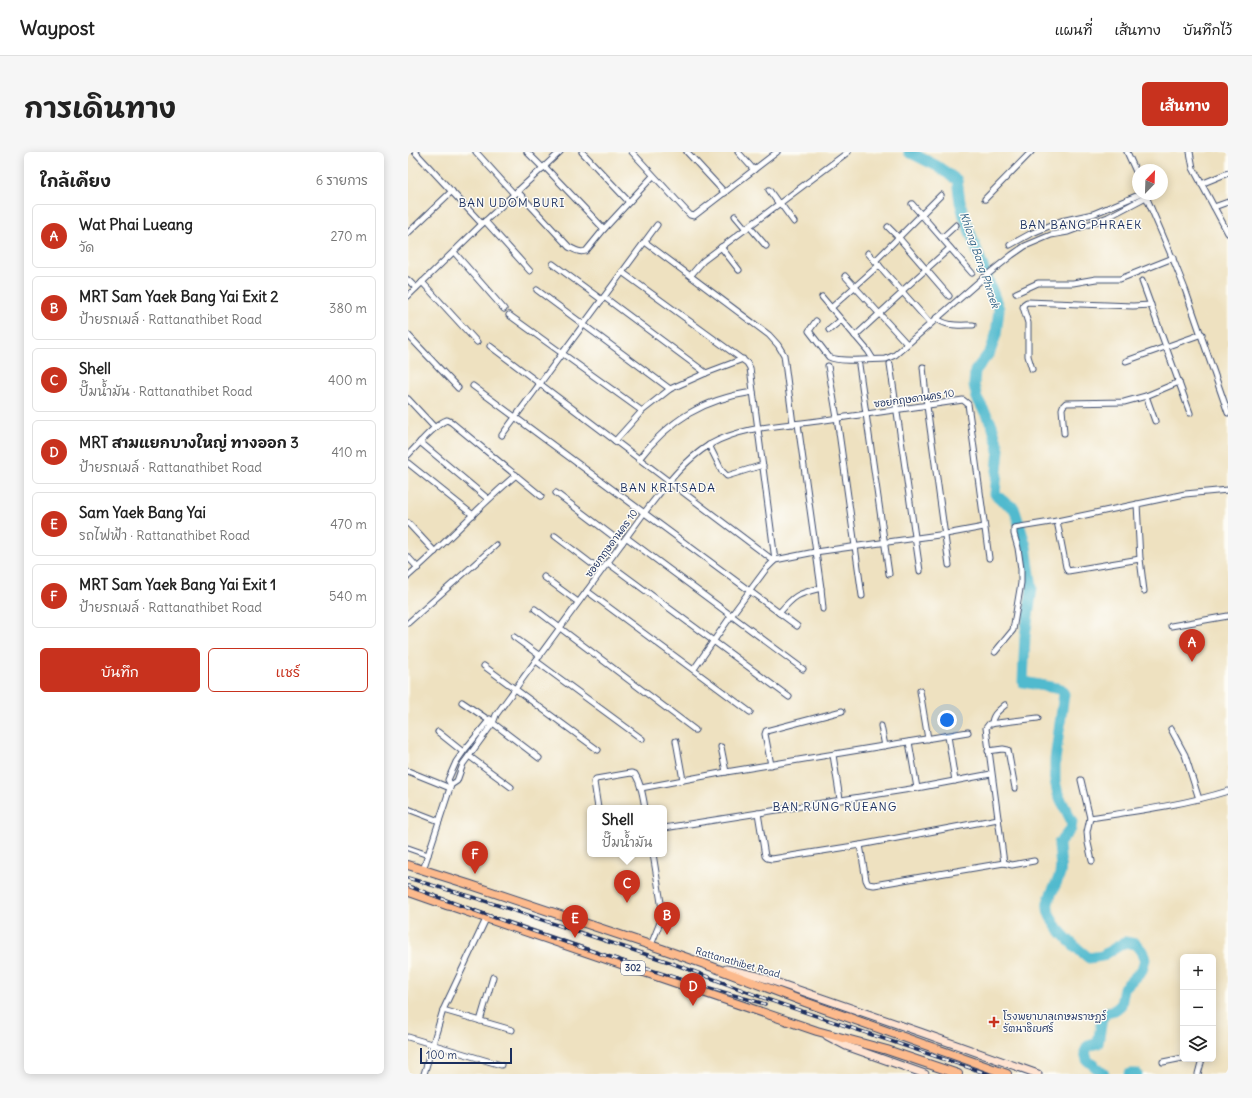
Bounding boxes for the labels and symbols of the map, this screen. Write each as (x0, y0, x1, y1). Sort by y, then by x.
north arrow (1132, 164, 1168, 200)
district label: BAN UDOM BURI (458, 195, 566, 210)
water label: Khlong Bang Phraek (957, 210, 1003, 311)
district label: BAN BANG PHRAEK (1020, 217, 1142, 232)
street label: ซอยกฤษดานคร 10 (873, 386, 955, 411)
district label: BAN KRITSADA (620, 480, 716, 495)
street label: ซอยกฤษดานคร 10 (582, 507, 641, 580)
pin: A (1179, 629, 1205, 662)
your location (937, 710, 957, 730)
district label: BAN RUNG RUEANG (773, 799, 897, 814)
pin: F (462, 841, 488, 874)
pin: C (614, 870, 640, 903)
pin: B (654, 902, 680, 935)
pin: E (562, 905, 588, 938)
street label: Rattanathibet Road (694, 944, 782, 981)
road number: 302 (621, 961, 645, 975)
pin: D (680, 973, 706, 1006)
place label: โรงพยาบาลเกษมราษฏร์ รัตนาธิเบศร์ (1003, 1009, 1107, 1035)
marker: โรงพยาบาลเกษมราษฏร์ รัตนาธิเบศร์ (988, 1016, 1000, 1028)
scale bar (420, 1046, 512, 1065)

